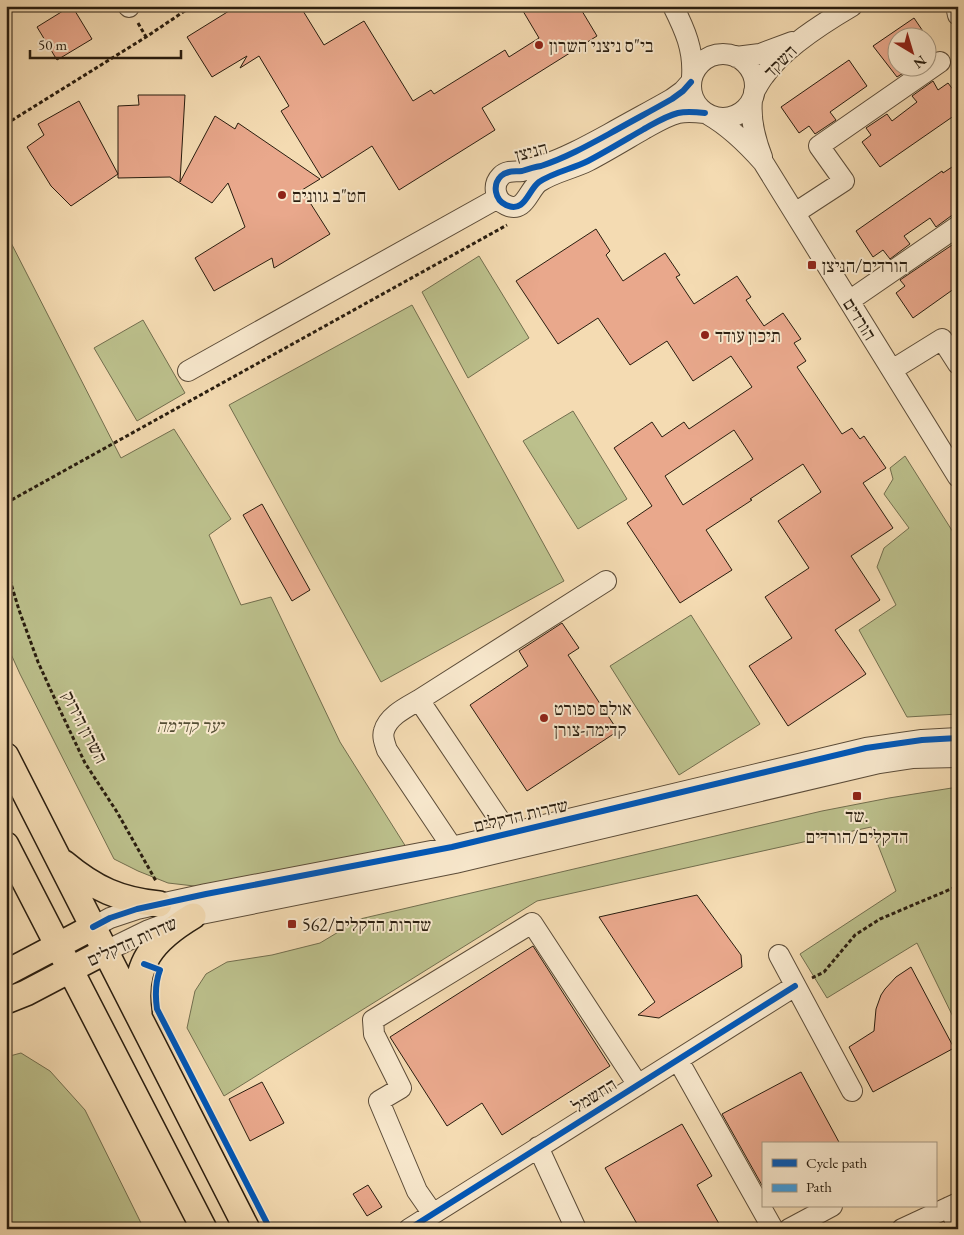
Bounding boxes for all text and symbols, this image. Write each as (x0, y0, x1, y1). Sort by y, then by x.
scale bar (30, 28, 181, 60)
north arrow (886, 28, 936, 78)
place label: בי"ס ניצני השרון (549, 34, 654, 57)
text: 50 m (38, 35, 67, 54)
marker: בי"ס ניצני השרון (533, 39, 545, 51)
street label: השקד (759, 40, 801, 82)
text: N (909, 52, 930, 73)
street label: הניצן (512, 136, 550, 166)
place label: חט"ב גוונים (292, 184, 366, 207)
marker: חט"ב גוונים (276, 189, 288, 201)
place label: הורדים/הניצן (822, 254, 908, 277)
marker: הורדים/הניצן (806, 259, 818, 271)
street label: הורדים (838, 293, 882, 345)
place label: תיכון עודד (715, 324, 781, 347)
marker: תיכון עודד (699, 329, 711, 341)
street label: השרון הירוק (57, 687, 113, 767)
place label: אולם ספורט קדימה-צורן (554, 697, 632, 741)
marker: אולם ספורט קדימה-צורן (538, 712, 550, 724)
park label: יער קדימה (157, 714, 226, 737)
marker: שד. הדקלים/הורדים (851, 790, 863, 802)
street label: שדרות הדקלים (472, 793, 570, 837)
place label: שד. הדקלים/הורדים (806, 804, 908, 848)
street label: שדרות הדקלים (83, 911, 181, 971)
place label: שדרות הדקלים/562 (302, 913, 431, 936)
marker: שדרות הדקלים/562 (286, 918, 298, 930)
street label: החשמל (567, 1072, 621, 1118)
legend (762, 1142, 936, 1208)
text: Cycle path (806, 1153, 868, 1172)
text: Path (806, 1177, 832, 1196)

